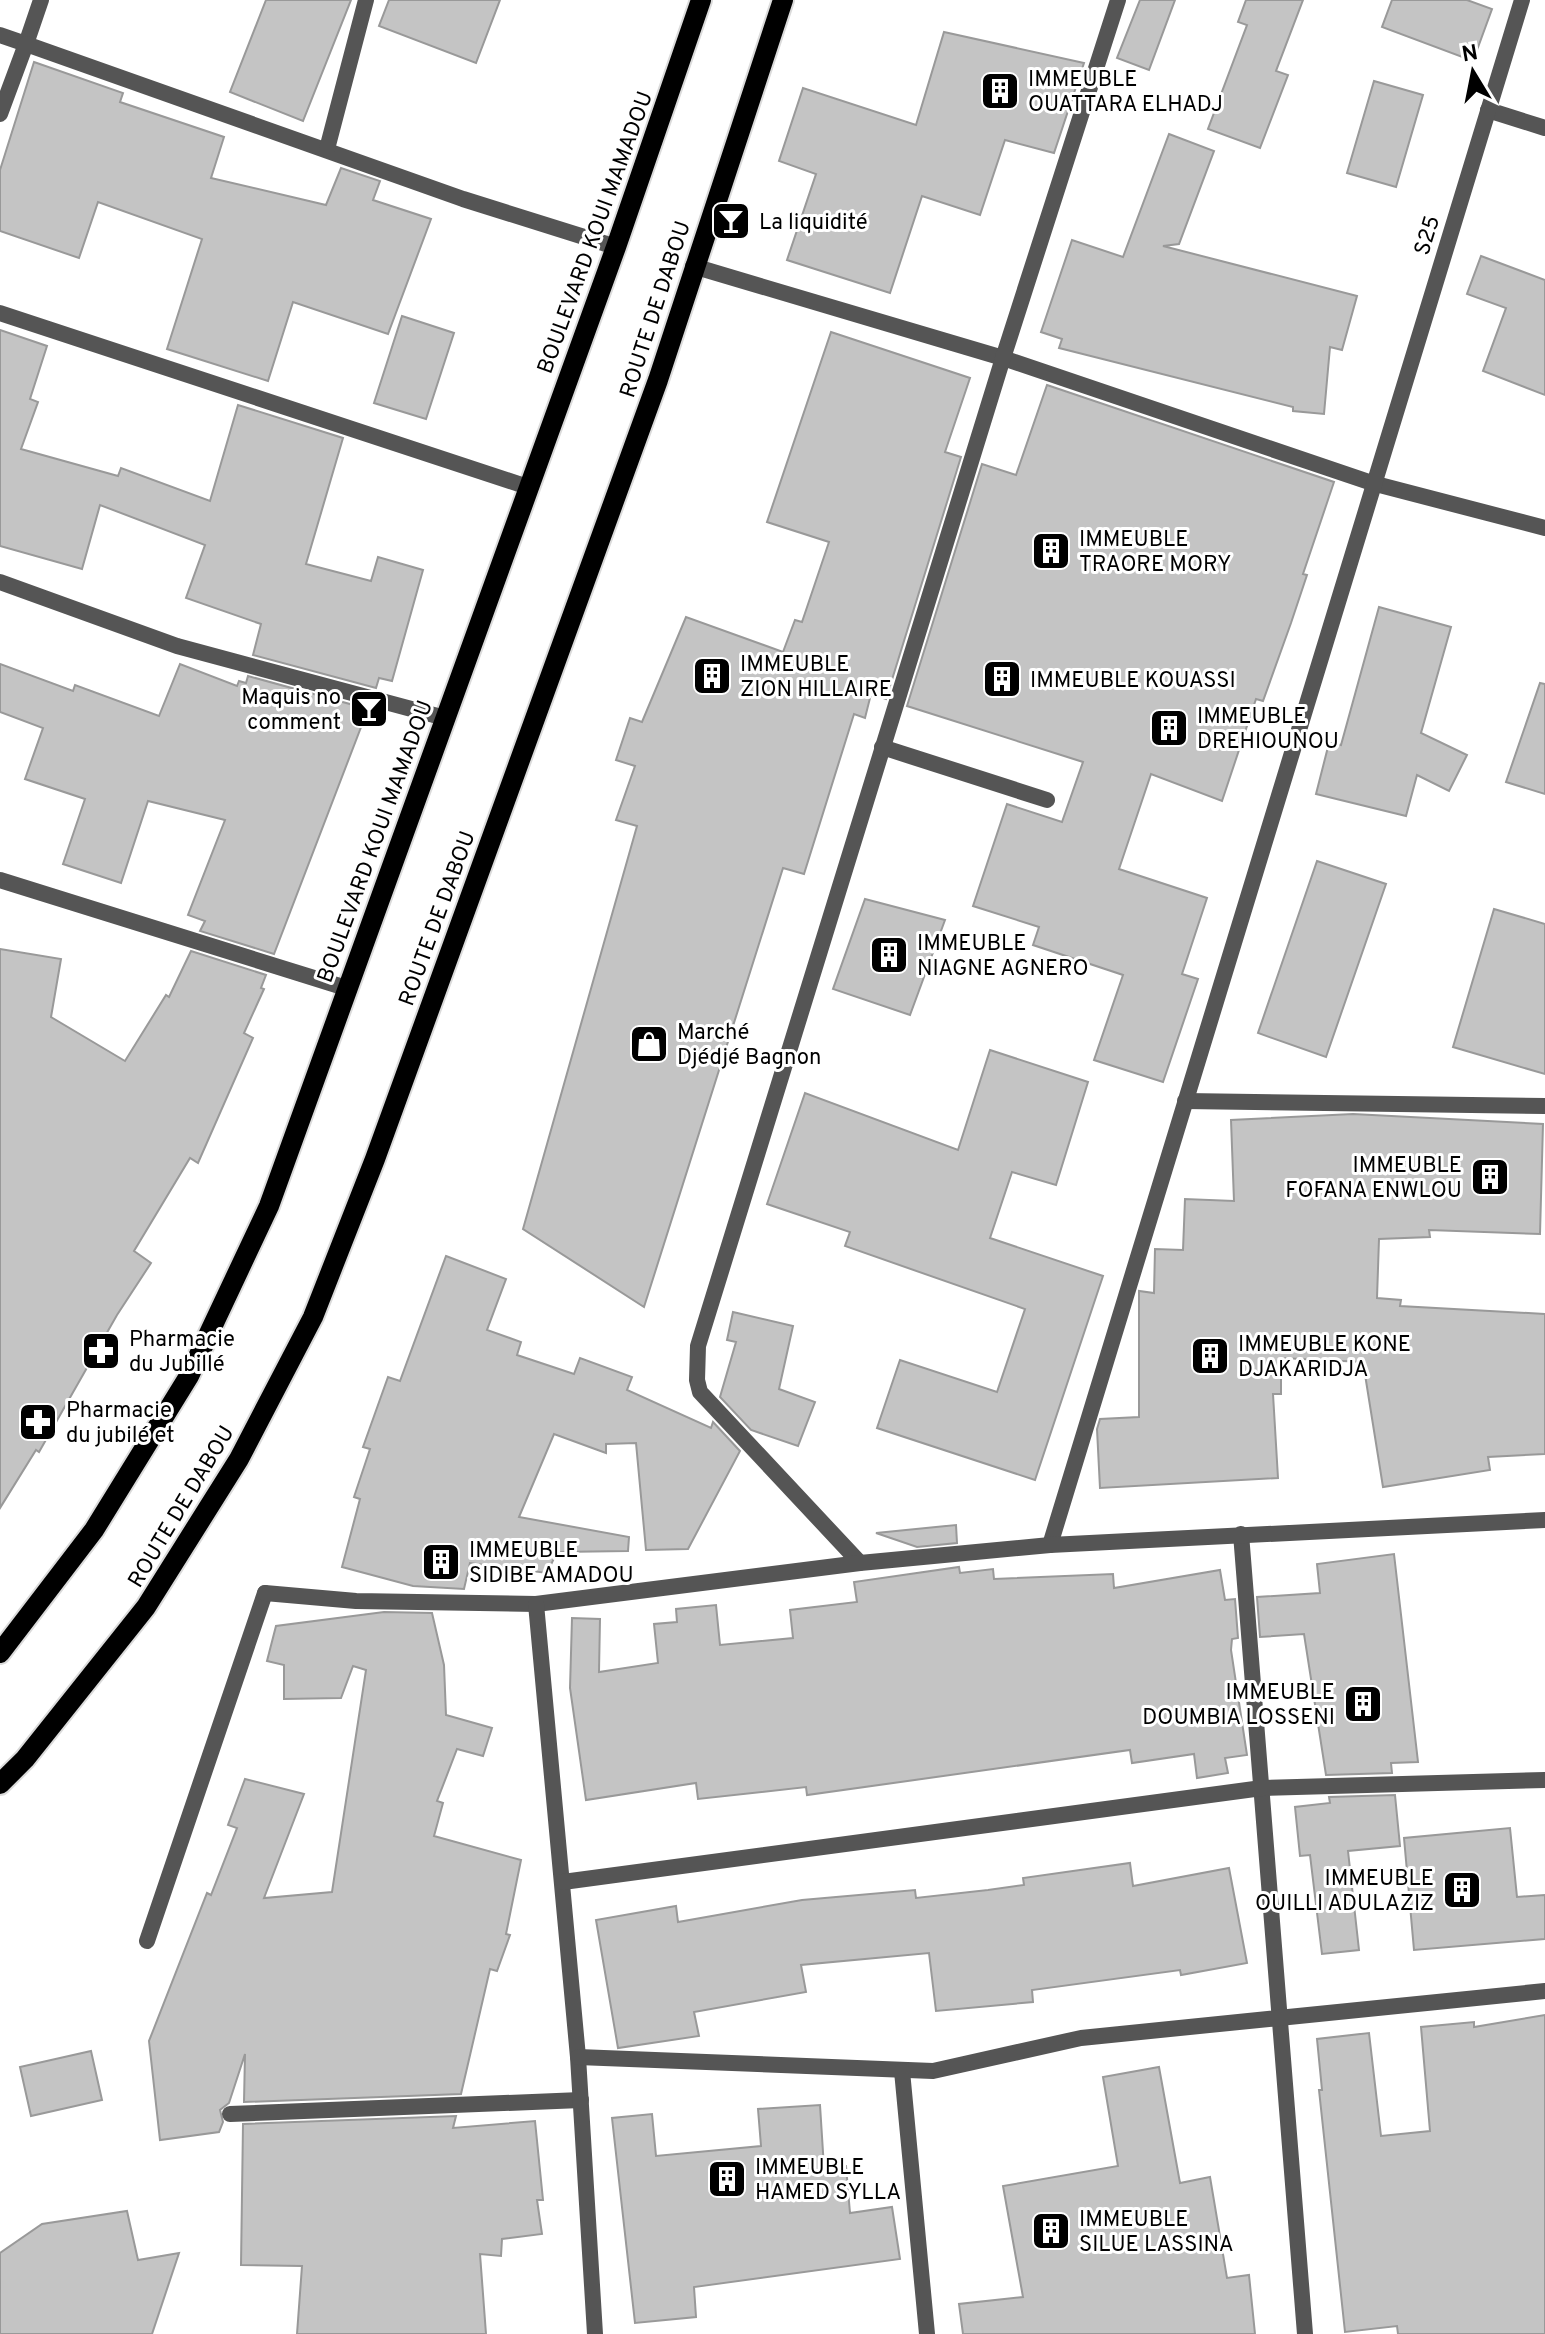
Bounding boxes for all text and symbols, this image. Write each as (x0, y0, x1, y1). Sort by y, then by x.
north arrow (1433, 32, 1513, 112)
text: N (1460, 40, 1480, 69)
place label: IMMEUBLE OUATTARA ELHADJ (1028, 67, 1223, 119)
building icon: IMMEUBLE OUATTARA ELHADJ (979, 70, 1021, 112)
street label: BOULEVARD KOUI MAMADOU (533, 88, 660, 378)
bar icon: La liquidité (710, 200, 752, 242)
place label: La liquidité (759, 210, 868, 237)
street label: S25 (1410, 213, 1447, 259)
street label: ROUTE DE DABOU (615, 218, 698, 402)
place label: IMMEUBLE TRAORE MORY (1079, 527, 1231, 579)
building icon: IMMEUBLE TRAORE MORY (1030, 530, 1072, 572)
place label: IMMEUBLE ZION HILLAIRE (740, 652, 892, 704)
building icon: IMMEUBLE ZION HILLAIRE (691, 655, 733, 697)
building icon: IMMEUBLE KOUASSI (981, 658, 1023, 700)
place label: IMMEUBLE KOUASSI (1030, 668, 1236, 695)
place label: Maquis no comment (241, 685, 341, 737)
bar icon: Maquis no comment (348, 688, 390, 730)
street label: BOULEVARD KOUI MAMADOU (313, 697, 440, 987)
place label: IMMEUBLE DREHIOUNOU (1197, 704, 1339, 756)
building icon: IMMEUBLE DREHIOUNOU (1148, 707, 1190, 749)
street label: ROUTE DE DABOU (394, 828, 483, 1010)
place label: IMMEUBLE NIAGNE AGNERO (917, 931, 1089, 983)
building icon: IMMEUBLE NIAGNE AGNERO (868, 934, 910, 976)
place label: Marché Djédjé Bagnon (677, 1020, 821, 1072)
shop icon: Marché Djédjé Bagnon (628, 1023, 670, 1065)
place label: IMMEUBLE FOFANA ENWLOU (1285, 1153, 1462, 1205)
building icon: IMMEUBLE FOFANA ENWLOU (1469, 1156, 1511, 1198)
place label: Pharmacie du Jubillé (129, 1327, 235, 1379)
pharmacy icon: Pharmacie du Jubillé (80, 1330, 122, 1372)
place label: IMMEUBLE KONE DJAKARIDJA (1238, 1332, 1411, 1384)
building icon: IMMEUBLE KONE DJAKARIDJA (1189, 1335, 1231, 1377)
place label: Pharmacie du jubilé et (66, 1398, 175, 1450)
pharmacy icon: Pharmacie du jubilé et (17, 1401, 59, 1443)
street label: ROUTE DE DABOU (123, 1421, 241, 1593)
place label: IMMEUBLE SIDIBE AMADOU (469, 1538, 634, 1590)
building icon: IMMEUBLE SIDIBE AMADOU (420, 1541, 462, 1583)
place label: IMMEUBLE DOUMBIA LOSSENI (1142, 1680, 1335, 1732)
building icon: IMMEUBLE DOUMBIA LOSSENI (1342, 1683, 1384, 1725)
place label: IMMEUBLE OUILLI ADULAZIZ (1255, 1866, 1434, 1918)
building icon: IMMEUBLE OUILLI ADULAZIZ (1441, 1869, 1483, 1911)
place label: IMMEUBLE HAMED SYLLA (755, 2155, 901, 2207)
building icon: IMMEUBLE HAMED SYLLA (706, 2158, 748, 2200)
place label: IMMEUBLE SILUE LASSINA (1079, 2207, 1234, 2259)
building icon: IMMEUBLE SILUE LASSINA (1030, 2210, 1072, 2252)

